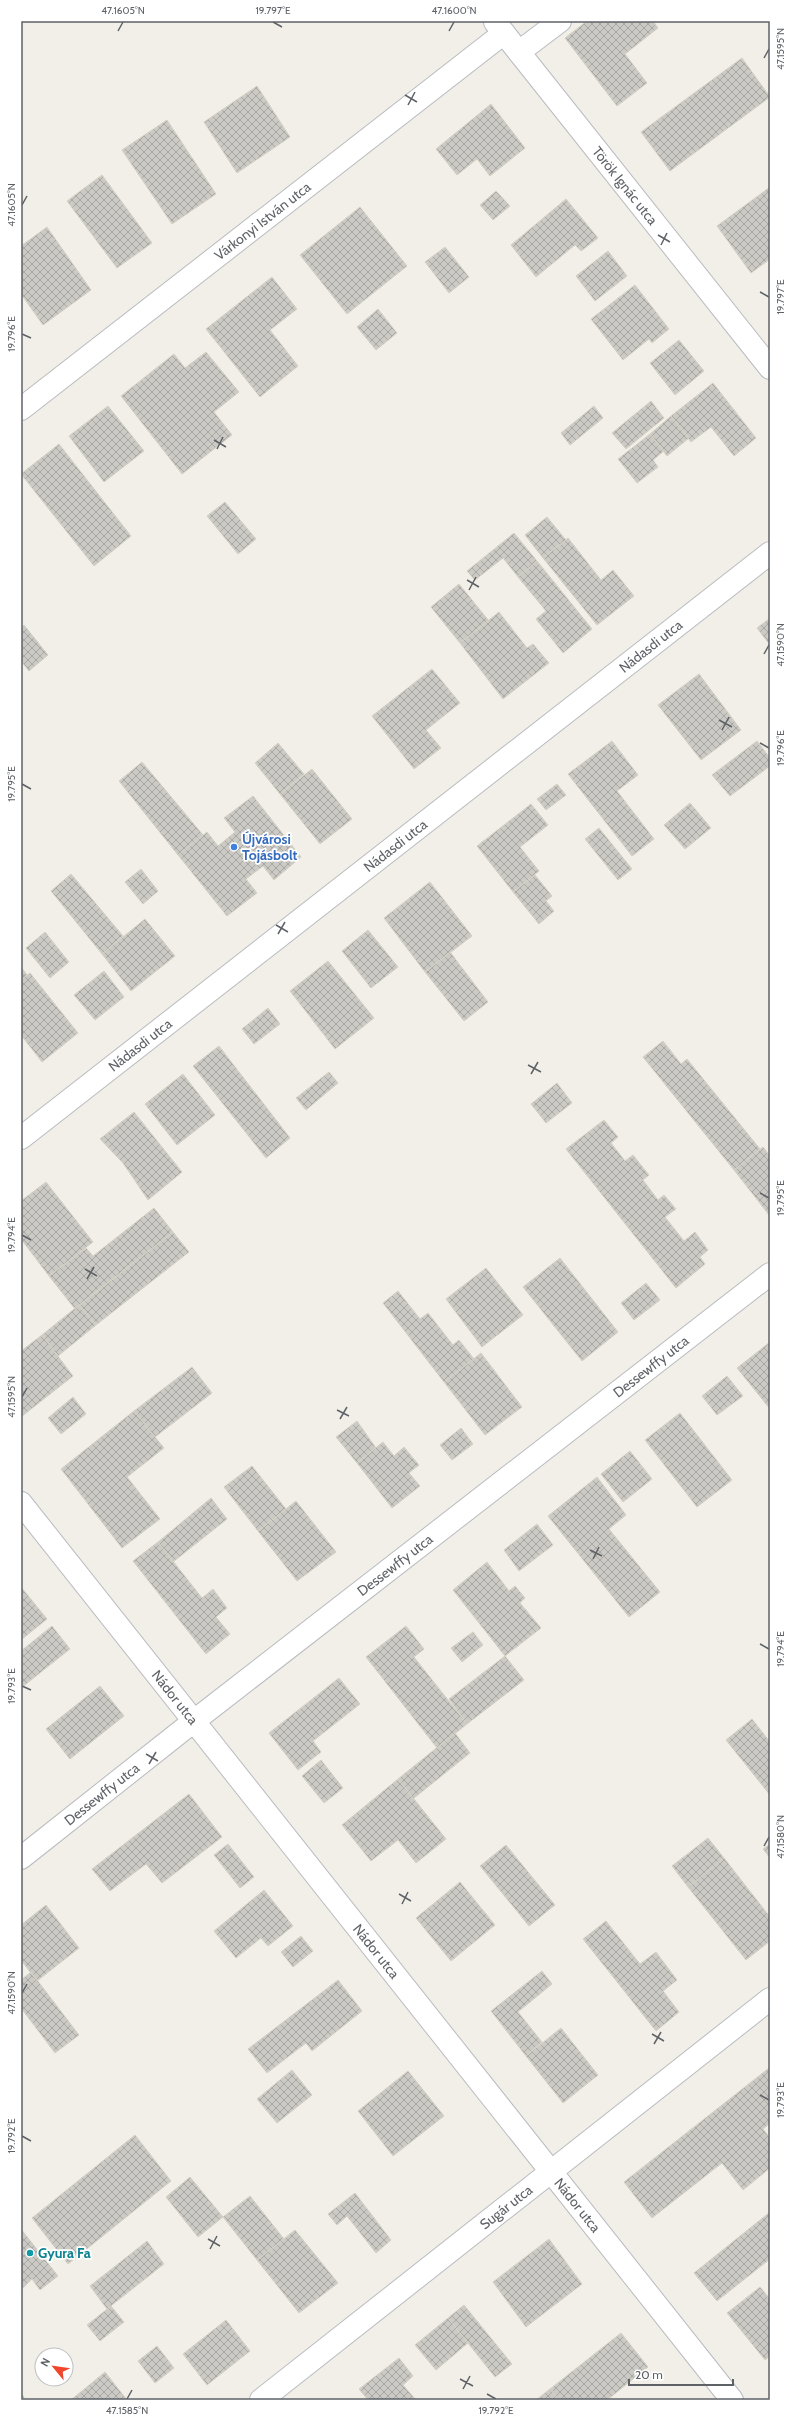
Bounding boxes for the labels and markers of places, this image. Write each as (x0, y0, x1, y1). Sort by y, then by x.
place label: Újvárosi Tojásbolt (242, 830, 298, 864)
marker: Újvárosi Tojásbolt (229, 842, 239, 852)
place label: Gyura Fa (38, 2244, 91, 2262)
marker: Gyura Fa (25, 2248, 35, 2258)

